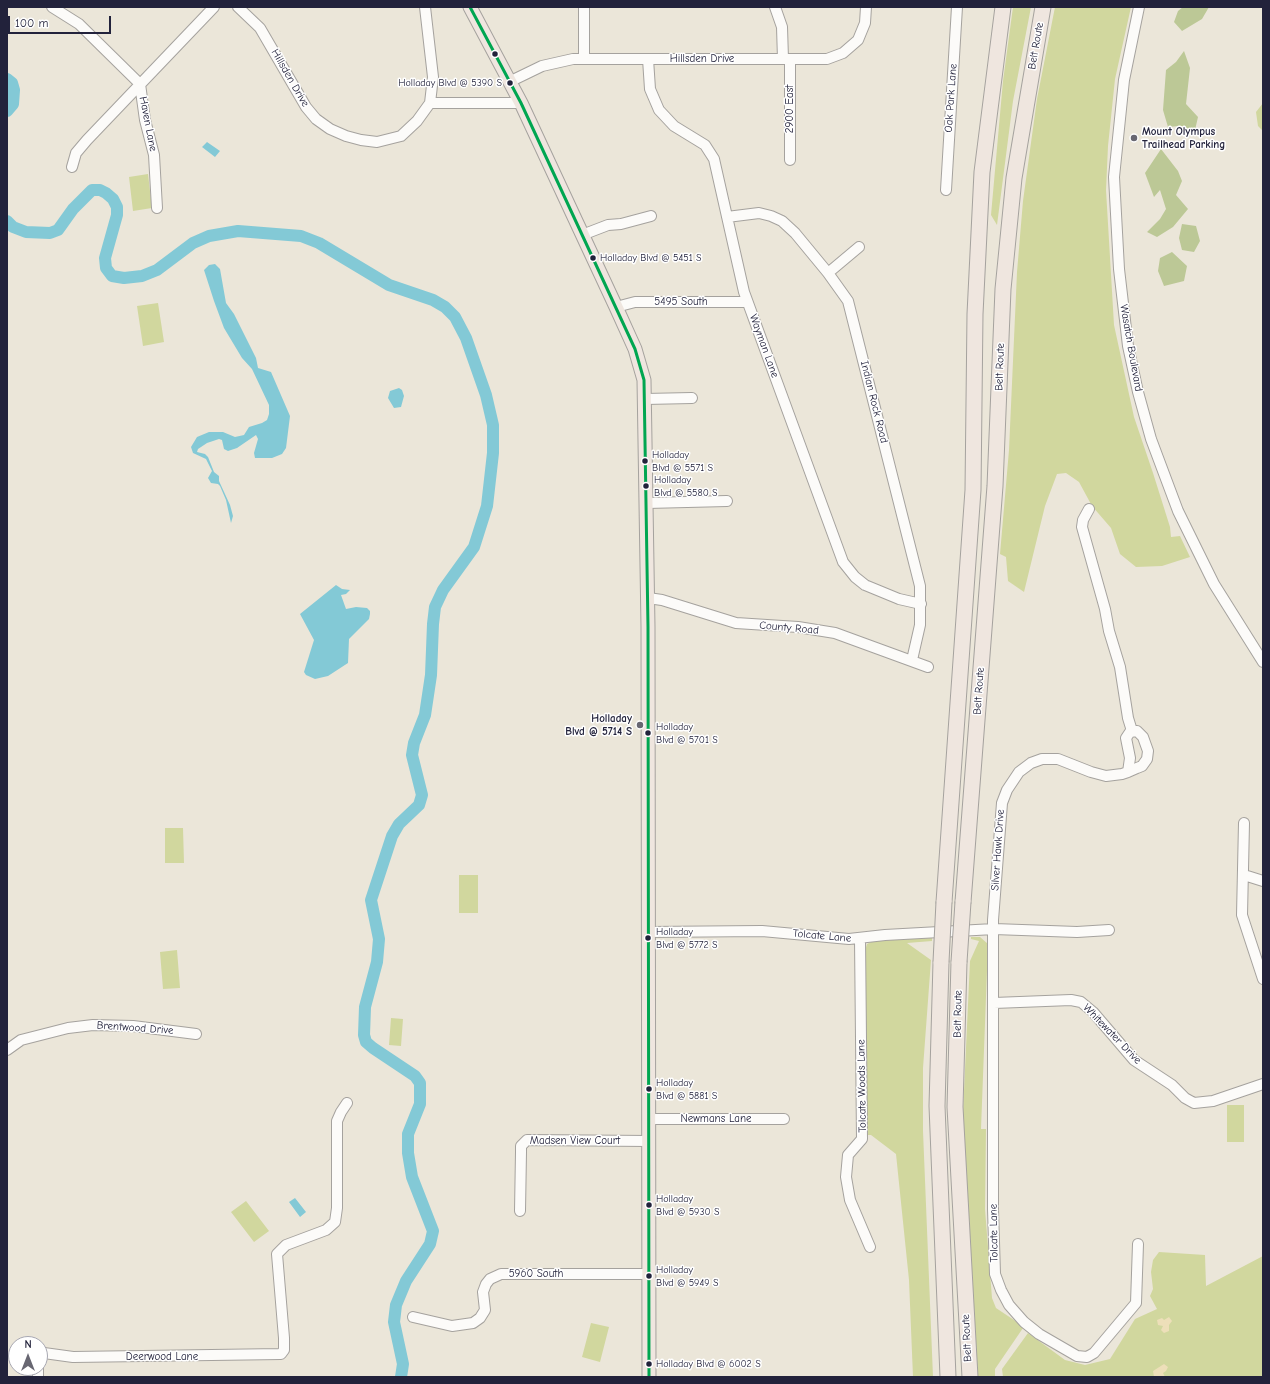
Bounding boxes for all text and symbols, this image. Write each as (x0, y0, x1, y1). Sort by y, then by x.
scale bar (10, 8, 113, 34)
text: 100 m (15, 16, 48, 30)
street label: Belt Route (1025, 21, 1047, 71)
street label: Hillsden Drive (268, 47, 312, 109)
unlabelled marker (490, 49, 500, 59)
street label: Hillsden Drive (670, 52, 734, 66)
street label: Oak Park Lane (942, 63, 960, 133)
place label: Holladay Blvd @ 5390 S (398, 77, 502, 89)
marker: Holladay Blvd @ 5390 S (505, 78, 515, 88)
street label: 2900 East (783, 85, 797, 133)
street label: Haven Lane (136, 95, 160, 153)
place label: Mount Olympus Trailhead Parking (1142, 125, 1225, 151)
marker: Mount Olympus Trailhead Parking (1129, 133, 1139, 143)
place label: Holladay Blvd @ 5451 S (600, 252, 701, 264)
marker: Holladay Blvd @ 5451 S (588, 253, 598, 263)
street label: 5495 South (654, 295, 708, 309)
street label: Wasatch Boulevard (1117, 303, 1145, 393)
street label: Wayman Lane (746, 313, 782, 379)
street label: Belt Route (993, 343, 1007, 391)
street label: Indian Rock Road (857, 359, 891, 445)
place label: Holladay Blvd @ 5571 S (652, 449, 713, 472)
marker: Holladay Blvd @ 5571 S (640, 456, 650, 466)
place label: Holladay Blvd @ 5580 S (654, 474, 718, 498)
marker: Holladay Blvd @ 5580 S (641, 481, 651, 491)
street label: County Road (759, 619, 819, 637)
street label: Belt Route (971, 667, 987, 715)
place label: Holladay Blvd @ 5714 S (565, 712, 632, 738)
marker: Holladay Blvd @ 5714 S (635, 720, 645, 730)
place label: Holladay Blvd @ 5701 S (656, 721, 718, 744)
marker: Holladay Blvd @ 5701 S (643, 728, 653, 738)
street label: Silver Hawk Drive (989, 809, 1007, 891)
place label: Holladay Blvd @ 5772 S (656, 926, 718, 950)
street label: Tolcate Lane (792, 927, 852, 945)
marker: Holladay Blvd @ 5772 S (643, 933, 653, 943)
street label: Belt Route (951, 990, 965, 1038)
street label: Whitewater Drive (1080, 1001, 1144, 1067)
street label: Brentwood Drive (96, 1019, 174, 1037)
street label: Tolcate Woods Lane (855, 1039, 869, 1133)
place label: Holladay Blvd @ 5881 S (656, 1077, 717, 1100)
marker: Holladay Blvd @ 5881 S (644, 1084, 654, 1094)
street label: Newmans Lane (680, 1112, 752, 1126)
street label: Madsen View Court (530, 1134, 620, 1148)
place label: Holladay Blvd @ 5930 S (656, 1193, 719, 1216)
marker: Holladay Blvd @ 5930 S (644, 1200, 654, 1210)
street label: Tolcate Lane (987, 1204, 1001, 1262)
place label: Holladay Blvd @ 5949 S (656, 1264, 718, 1288)
street label: 5960 South (509, 1267, 563, 1281)
marker: Holladay Blvd @ 5949 S (644, 1271, 654, 1281)
street label: Belt Route (959, 1314, 975, 1362)
north arrow (8, 1336, 48, 1376)
text: N (24, 1338, 32, 1351)
street label: Deerwood Lane (126, 1350, 198, 1364)
place label: Holladay Blvd @ 6002 S (656, 1358, 761, 1370)
marker: Holladay Blvd @ 6002 S (644, 1359, 654, 1369)

